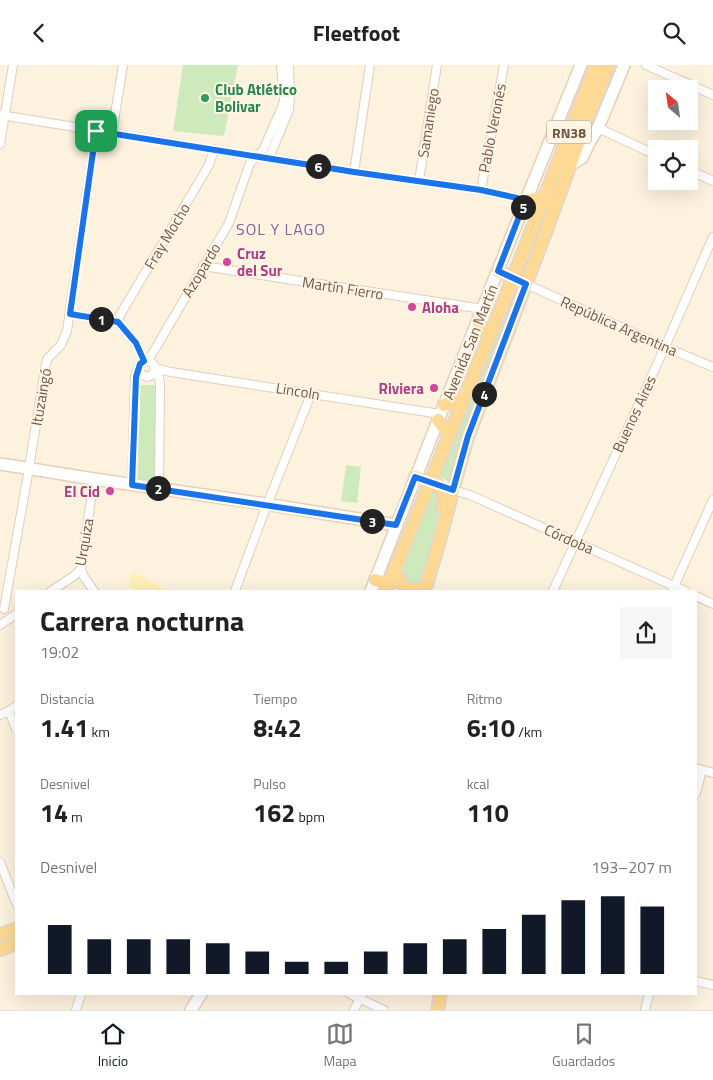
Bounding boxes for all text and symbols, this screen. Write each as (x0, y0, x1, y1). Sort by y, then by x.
text: Fleetfoot (313, 16, 400, 50)
icon: back (25, 19, 53, 47)
icon: search (660, 19, 688, 47)
place label: Club Atlético Bolivar (215, 78, 297, 118)
north arrow (648, 80, 698, 130)
map controls (648, 80, 698, 190)
street label: Pablo Veronés (472, 81, 512, 175)
street label: Samaniego (411, 86, 445, 159)
marker: Club Atlético Bolivar (199, 92, 211, 104)
pin (75, 110, 117, 152)
icon: arrive (82, 117, 110, 145)
road number: RN38 (546, 121, 592, 143)
button: locate (648, 140, 698, 190)
pin: 6 (306, 153, 330, 179)
text: 6 (315, 156, 322, 177)
pin: 5 (510, 195, 536, 219)
text: 5 (520, 197, 527, 218)
street label: Fray Mocho (138, 198, 196, 274)
district label: SOL Y LAGO (236, 217, 326, 241)
street label: Azopardo (176, 238, 226, 302)
place label: Cruz del Sur (237, 242, 283, 282)
marker: Cruz del Sur (221, 256, 233, 268)
street label: Martín Fierro (301, 270, 385, 306)
street label: Avenida San Martín (436, 281, 504, 403)
street label: República Argentina (557, 290, 682, 362)
place label: Aloha (422, 296, 459, 319)
marker: Aloha (406, 301, 418, 313)
pin: 1 (88, 307, 114, 331)
text: 1 (98, 309, 105, 330)
street label: Ituzaingó (25, 366, 57, 428)
street label: Buenos Aires (606, 372, 662, 456)
street label: Lincoln (274, 376, 322, 406)
place label: Riviera (379, 377, 424, 400)
pin: 4 (472, 381, 496, 407)
marker: Riviera (428, 382, 440, 394)
text: 4 (481, 384, 488, 405)
pin: 2 (146, 475, 170, 501)
text: 2 (155, 478, 162, 499)
place label: El Cid (64, 480, 100, 503)
marker: El Cid (104, 485, 116, 497)
pin: 3 (360, 509, 384, 533)
text: 3 (369, 511, 376, 532)
street label: Urquiza (68, 516, 100, 568)
street label: Córdoba (540, 518, 598, 560)
text: Carrera nocturna (40, 599, 244, 642)
button: share (620, 607, 672, 659)
text: 19:02 (40, 640, 79, 664)
text: Distancia (40, 688, 94, 709)
text: Tiempo (253, 688, 297, 709)
text: Ritmo (467, 688, 502, 709)
text: 1.41 (40, 709, 88, 747)
text: 8:42 (253, 709, 302, 747)
text: 6:10 (467, 709, 515, 747)
text: km (88, 721, 110, 742)
text: /km (515, 721, 542, 742)
text: Desnivel (40, 773, 90, 794)
text: Pulso (253, 773, 286, 794)
text: kcal (467, 773, 490, 794)
text: 14 (40, 794, 68, 832)
text: 162 (253, 794, 295, 832)
text: 110 (467, 794, 509, 832)
text: m (68, 806, 83, 827)
text: bpm (295, 806, 325, 827)
text: Desnivel (40, 855, 97, 879)
text: 193–207 m (591, 855, 672, 879)
tab: Inicio (98, 1020, 128, 1071)
tab: Mapa (323, 1020, 357, 1071)
tab: Guardados (552, 1020, 615, 1071)

